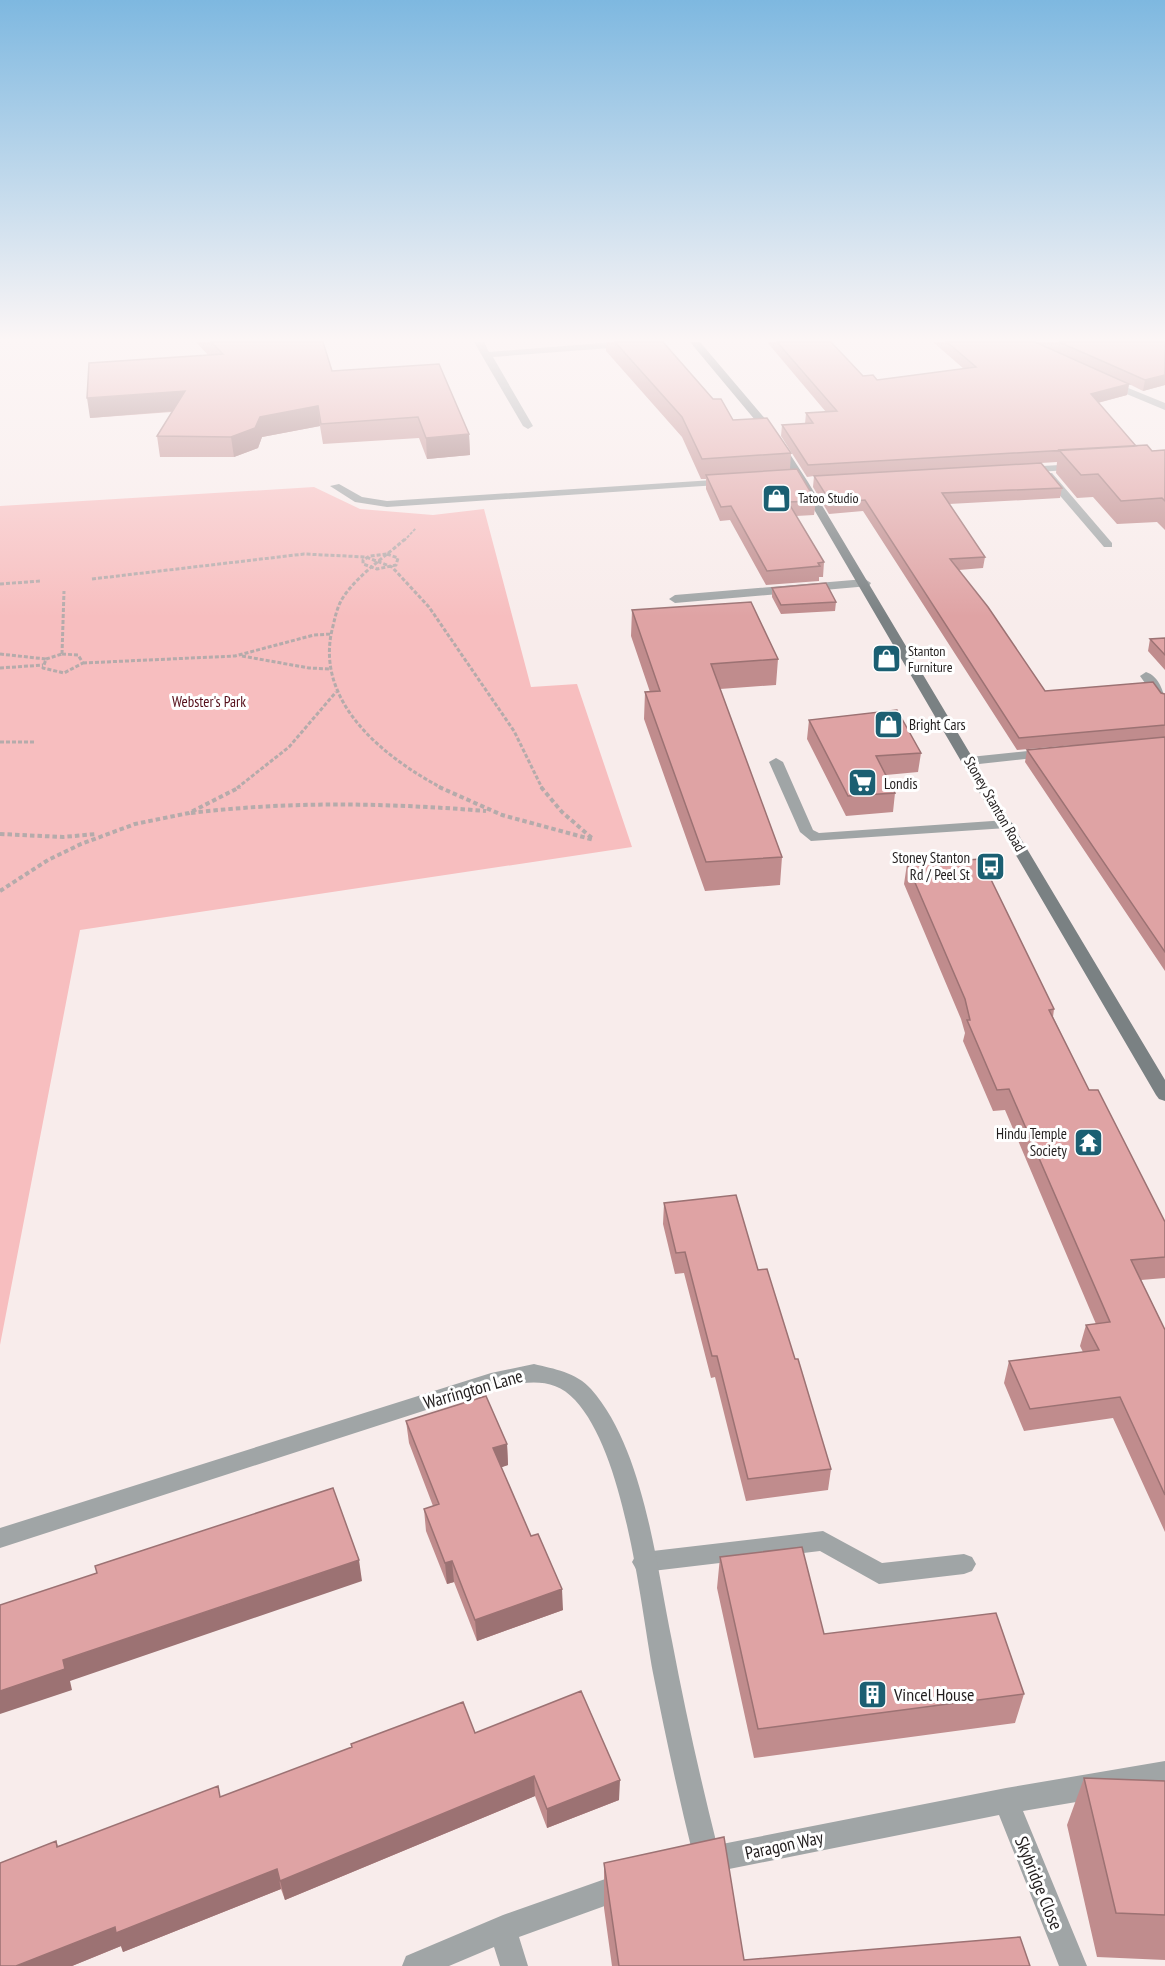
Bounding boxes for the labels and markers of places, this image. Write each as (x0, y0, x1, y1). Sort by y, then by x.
shop icon: Tatoo Studio (761, 482, 793, 514)
place label: Tatoo Studio (798, 489, 859, 507)
place label: Stanton Furniture (908, 642, 953, 676)
shop icon: Stanton Furniture (871, 643, 903, 675)
shop icon: Bright Cars (872, 708, 904, 740)
place label: Bright Cars (909, 715, 966, 734)
supermarket icon: Londis (847, 767, 879, 799)
place label: Londis (884, 774, 917, 793)
place label: Stoney Stanton Rd / Peel St (892, 848, 970, 884)
bus stop icon: Stoney Stanton Rd / Peel St (975, 850, 1007, 882)
place label: Hindu Temple Society (996, 1124, 1067, 1160)
temple icon: Hindu Temple Society (1072, 1126, 1104, 1158)
building icon: Vincel House (857, 1678, 889, 1710)
place label: Vincel House (893, 1683, 974, 1706)

